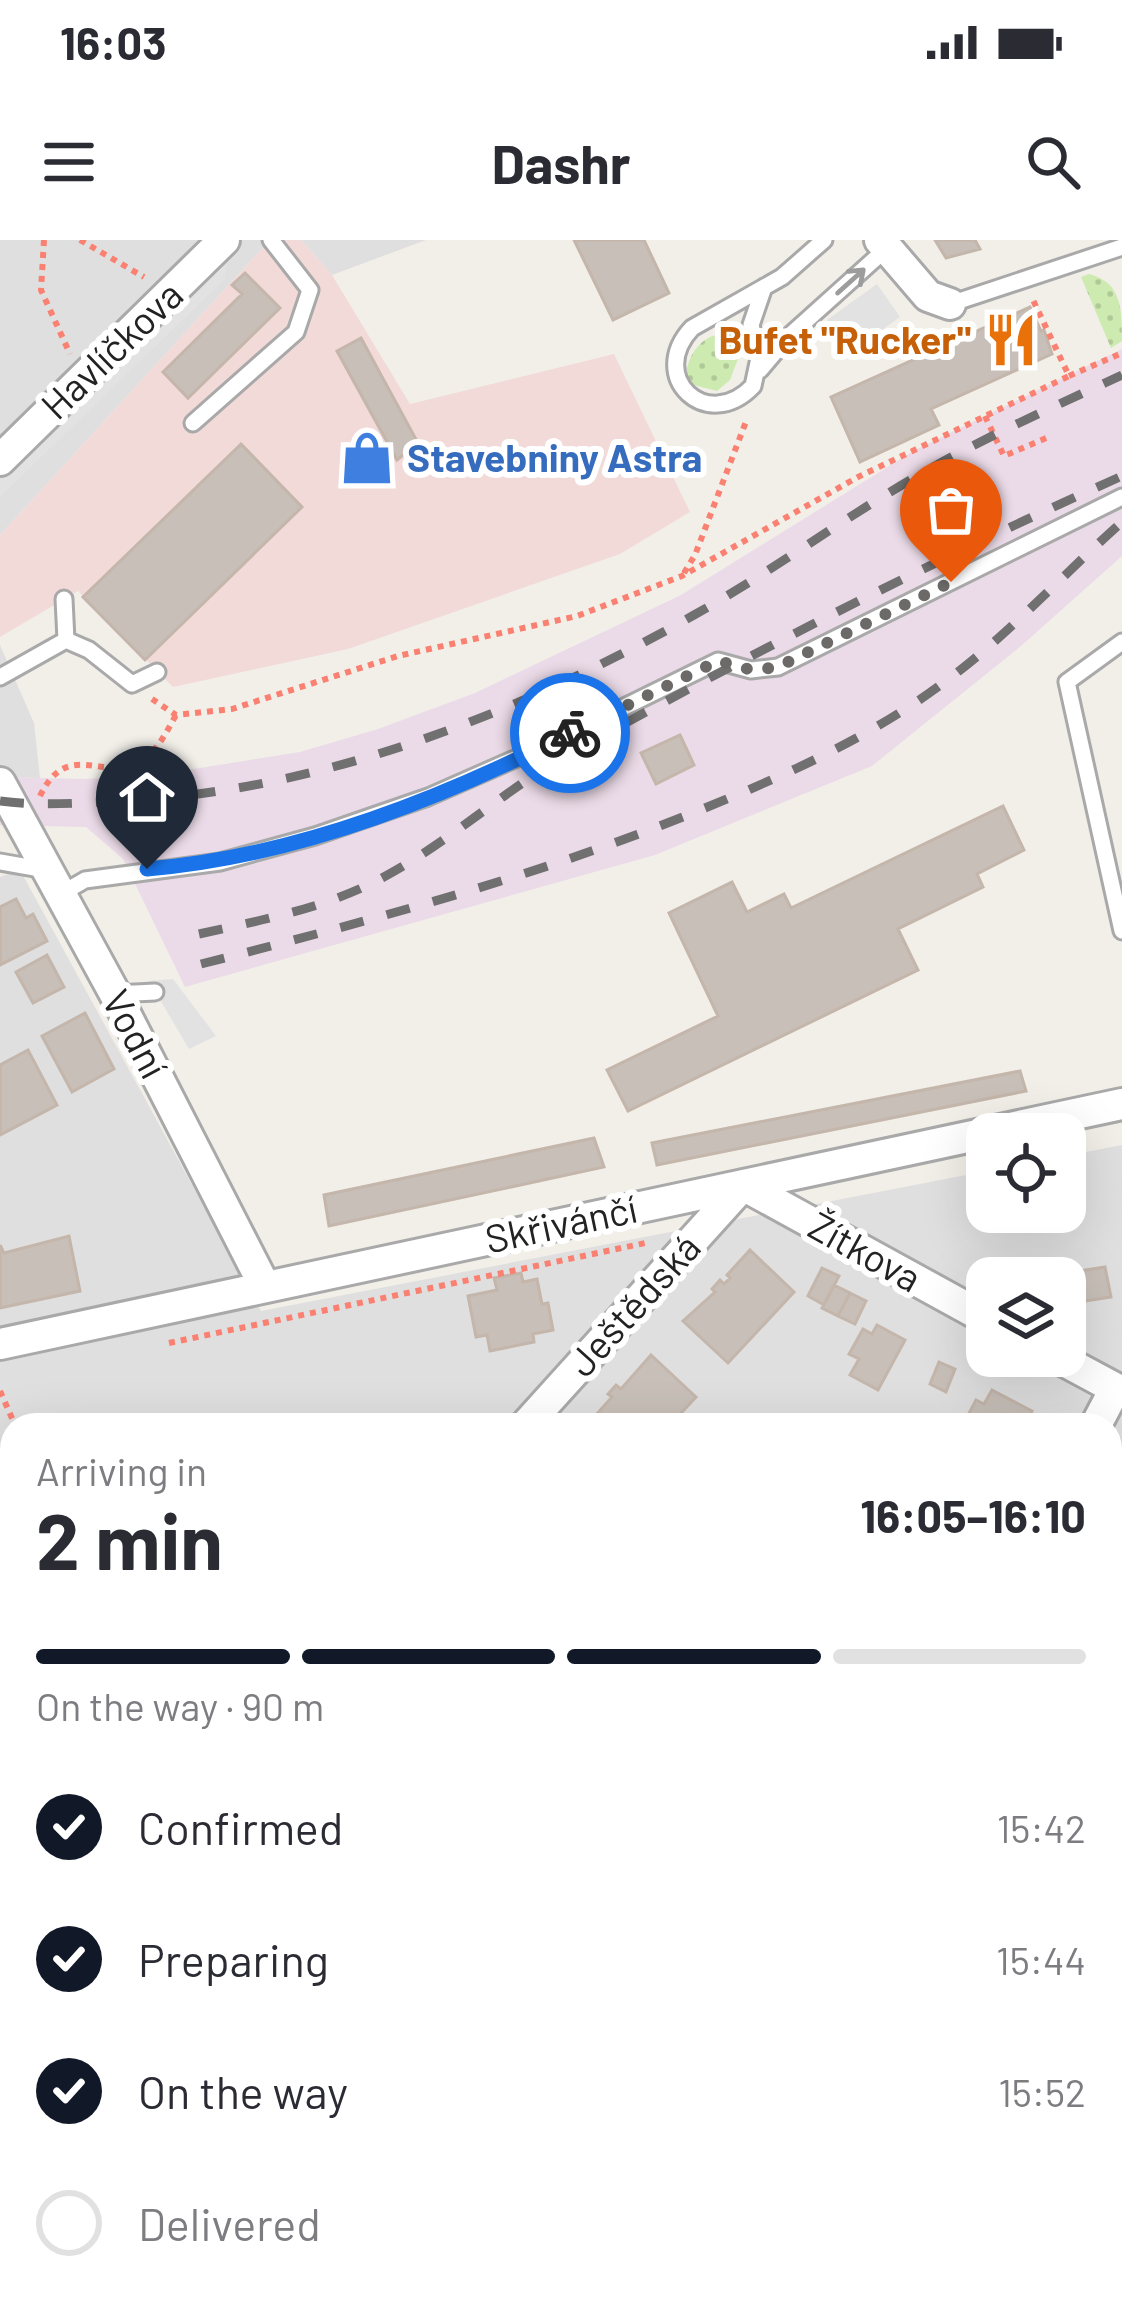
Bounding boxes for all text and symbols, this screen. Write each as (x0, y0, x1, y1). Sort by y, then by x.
text: 16:03 (60, 15, 166, 69)
icon: menu (36, 129, 102, 195)
icon: search (1020, 129, 1086, 195)
text: Dashr (491, 130, 631, 195)
one-way arrow (836, 268, 866, 295)
street label: Havlíčkova (30, 270, 192, 428)
restaurant icon: Bufet "Rucker" (982, 311, 1040, 369)
place label: Bufet "Rucker" (718, 315, 971, 362)
shop icon: Stavebniny Astra (338, 429, 396, 487)
place label: Stavebniny Astra (407, 433, 702, 480)
pin (900, 459, 1002, 582)
icon: bag (918, 477, 984, 543)
courier (510, 673, 630, 793)
icon: bike (537, 700, 603, 766)
pin (96, 746, 198, 869)
icon: home (114, 764, 180, 830)
street label: Vodní (94, 981, 179, 1085)
map controls (966, 1113, 1086, 1377)
button: locate (966, 1113, 1086, 1233)
street label: Skřivánčí (481, 1184, 641, 1262)
street label: Žítkova (801, 1201, 930, 1301)
street label: Ještědská (557, 1223, 709, 1385)
button: layers (966, 1257, 1086, 1377)
text: Arriving in (36, 1447, 207, 1494)
text: 16:05–16:10 (860, 1488, 1086, 1542)
text: 2 min (36, 1492, 223, 1586)
text: On the way · 90 m (36, 1682, 324, 1729)
icon: check (36, 1794, 102, 1860)
text: Confirmed (138, 1800, 343, 1854)
text: 15:42 (997, 1804, 1086, 1851)
icon: check (36, 1926, 102, 1992)
text: Preparing (138, 1932, 329, 1986)
text: 15:44 (996, 1936, 1086, 1983)
icon: check (36, 2058, 102, 2124)
text: On the way (138, 2064, 348, 2118)
text: 15:52 (998, 2068, 1086, 2115)
text: Delivered (138, 2196, 321, 2250)

